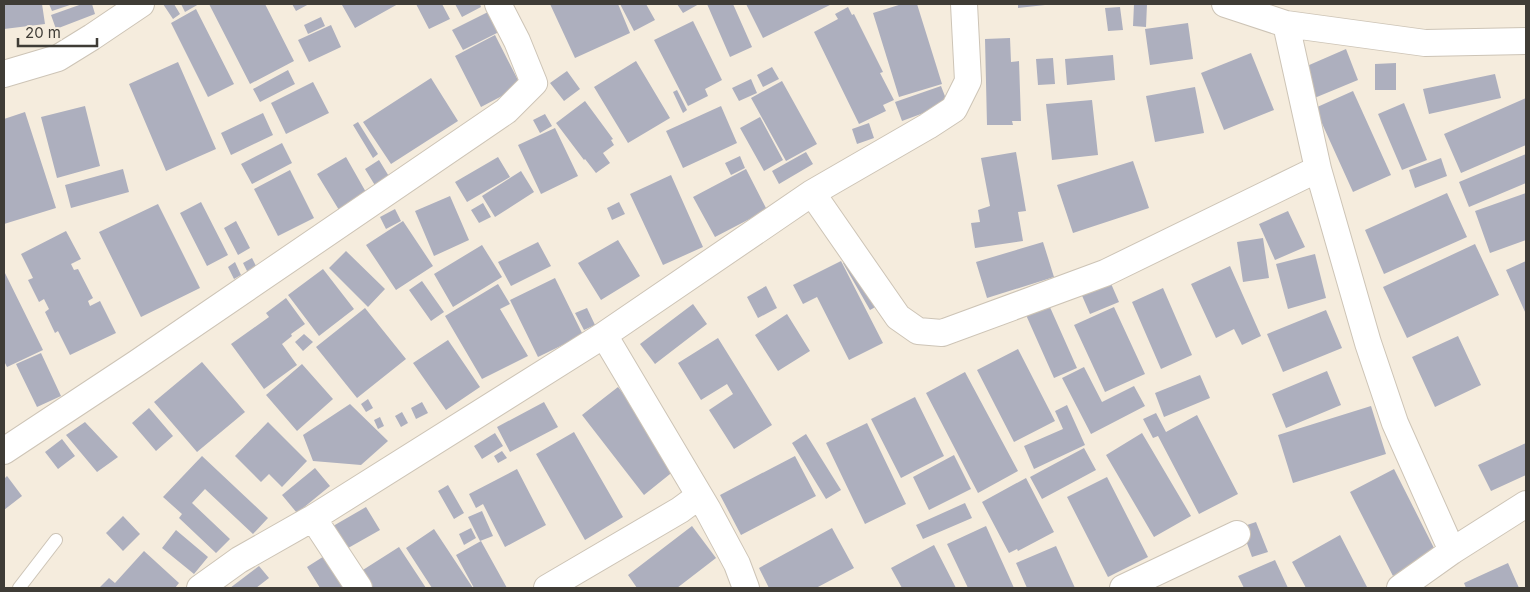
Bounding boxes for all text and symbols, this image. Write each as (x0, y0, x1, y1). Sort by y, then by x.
scale bar (18, 15, 96, 47)
text: 20 m (25, 23, 61, 42)

